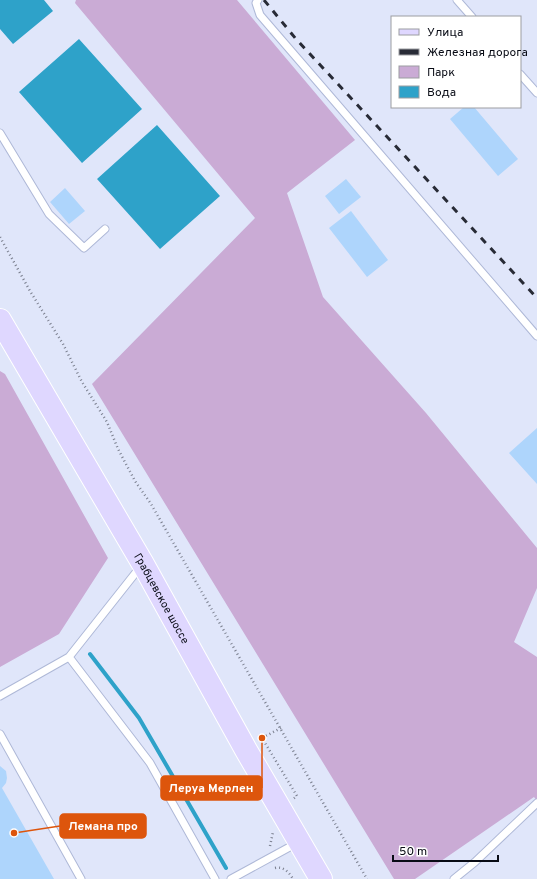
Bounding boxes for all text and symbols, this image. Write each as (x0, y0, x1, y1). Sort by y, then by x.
legend (391, 16, 521, 108)
text: Улица (427, 25, 463, 41)
text: Железная дорога (427, 45, 528, 61)
text: Парк (427, 65, 455, 81)
text: Вода (427, 85, 456, 101)
street label: Грабцевское шоссе (130, 551, 192, 647)
callout: Леруа Мерлен (161, 776, 262, 800)
text: Леруа Мерлен (169, 781, 253, 797)
callout: Лемана про (60, 814, 146, 838)
text: Лемана про (68, 819, 138, 835)
scale bar (393, 837, 498, 863)
text: 50 m (399, 844, 427, 860)

